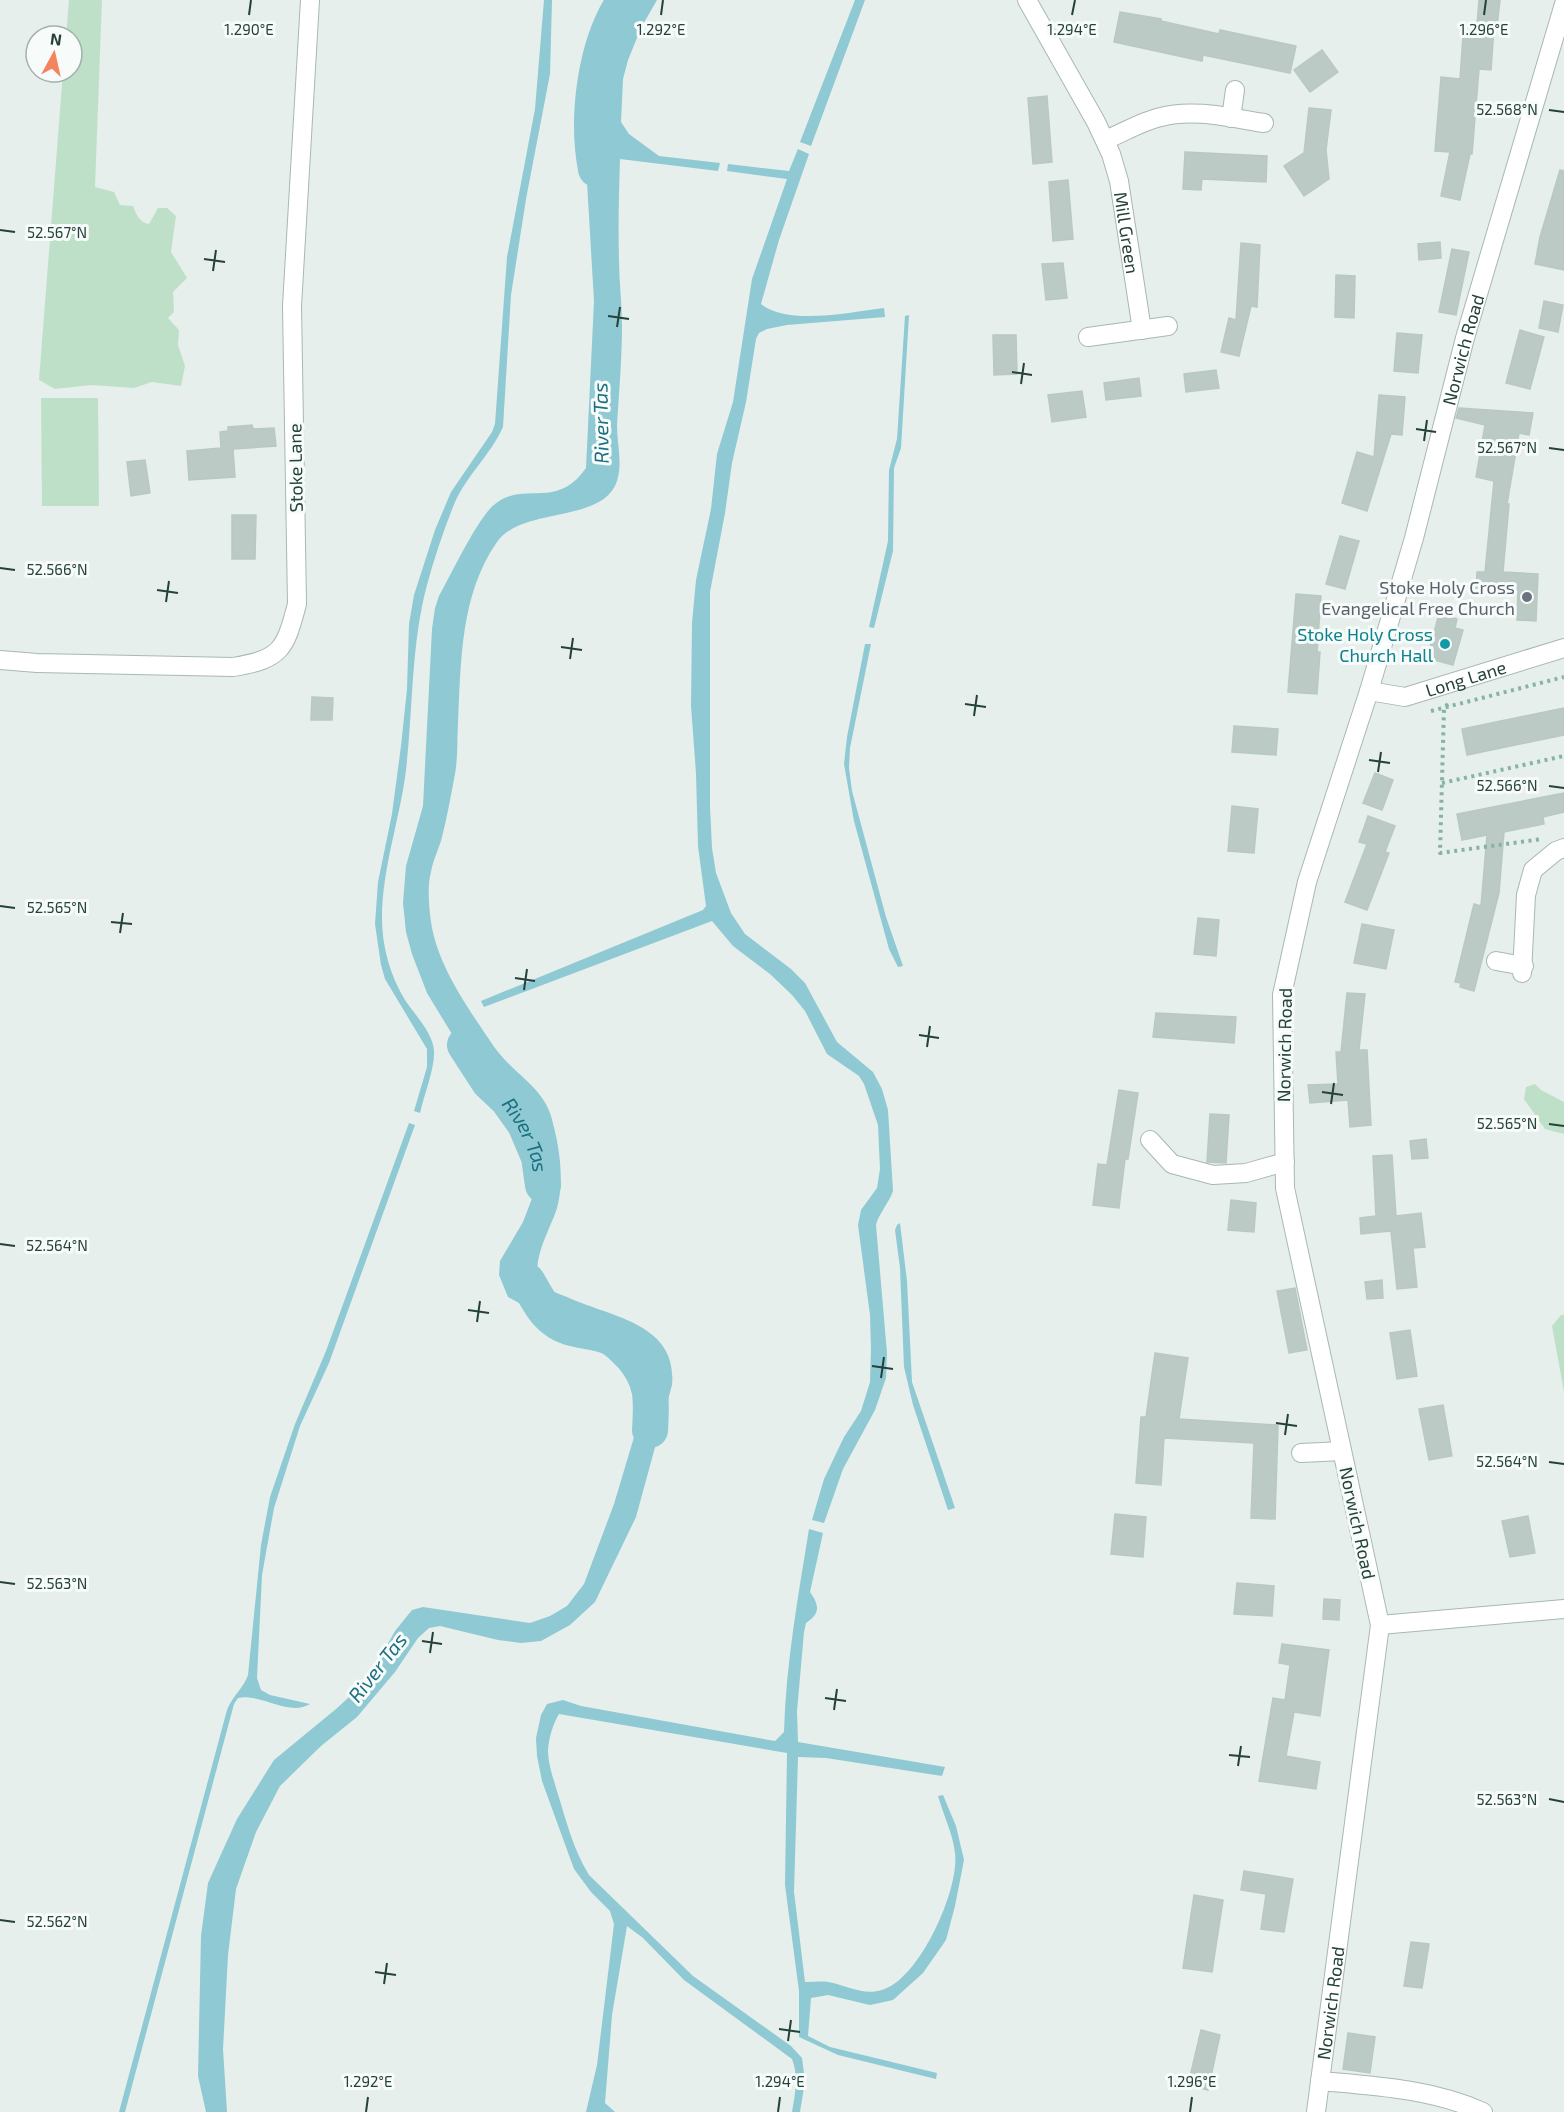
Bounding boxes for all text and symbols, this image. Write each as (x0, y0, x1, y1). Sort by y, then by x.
text: 1.290°E (224, 20, 274, 38)
text: 1.292°E (637, 20, 685, 38)
text: 1.294°E (1047, 20, 1097, 38)
text: 1.296°E (1460, 20, 1508, 38)
north arrow (24, 24, 84, 84)
text: N (49, 28, 63, 49)
text: 52.568°N (1476, 100, 1538, 118)
street label: Mill Green (1110, 190, 1144, 275)
text: 52.567°N (27, 223, 87, 241)
street label: Norwich Road (1437, 291, 1488, 408)
water label: River Tas (587, 382, 613, 464)
street label: Stoke Lane (283, 423, 307, 513)
text: 52.567°N (1477, 438, 1537, 456)
text: 52.566°N (26, 560, 88, 578)
place label: Stoke Holy Cross Evangelical Free Church (1321, 576, 1515, 619)
marker: Stoke Holy Cross Evangelical Free Church (1520, 590, 1534, 604)
place label: Stoke Holy Cross Church Hall (1297, 623, 1434, 666)
marker: Stoke Holy Cross Church Hall (1438, 637, 1452, 651)
street label: Long Lane (1423, 656, 1509, 701)
text: 52.566°N (1476, 776, 1538, 794)
text: 52.565°N (27, 898, 87, 916)
street label: Norwich Road (1272, 988, 1296, 1102)
water label: River Tas (498, 1092, 553, 1174)
text: 52.565°N (1477, 1114, 1537, 1132)
text: 52.564°N (26, 1236, 88, 1254)
text: 52.564°N (1476, 1452, 1538, 1470)
street label: Norwich Road (1335, 1465, 1381, 1581)
text: 52.563°N (27, 1574, 87, 1592)
water label: River Tas (343, 1628, 411, 1706)
text: 52.563°N (1477, 1790, 1537, 1808)
text: 52.562°N (27, 1912, 87, 1930)
street label: Norwich Road (1312, 1945, 1349, 2061)
text: 1.292°E (344, 2072, 392, 2090)
text: 1.294°E (755, 2072, 805, 2090)
text: 1.296°E (1168, 2072, 1216, 2090)

